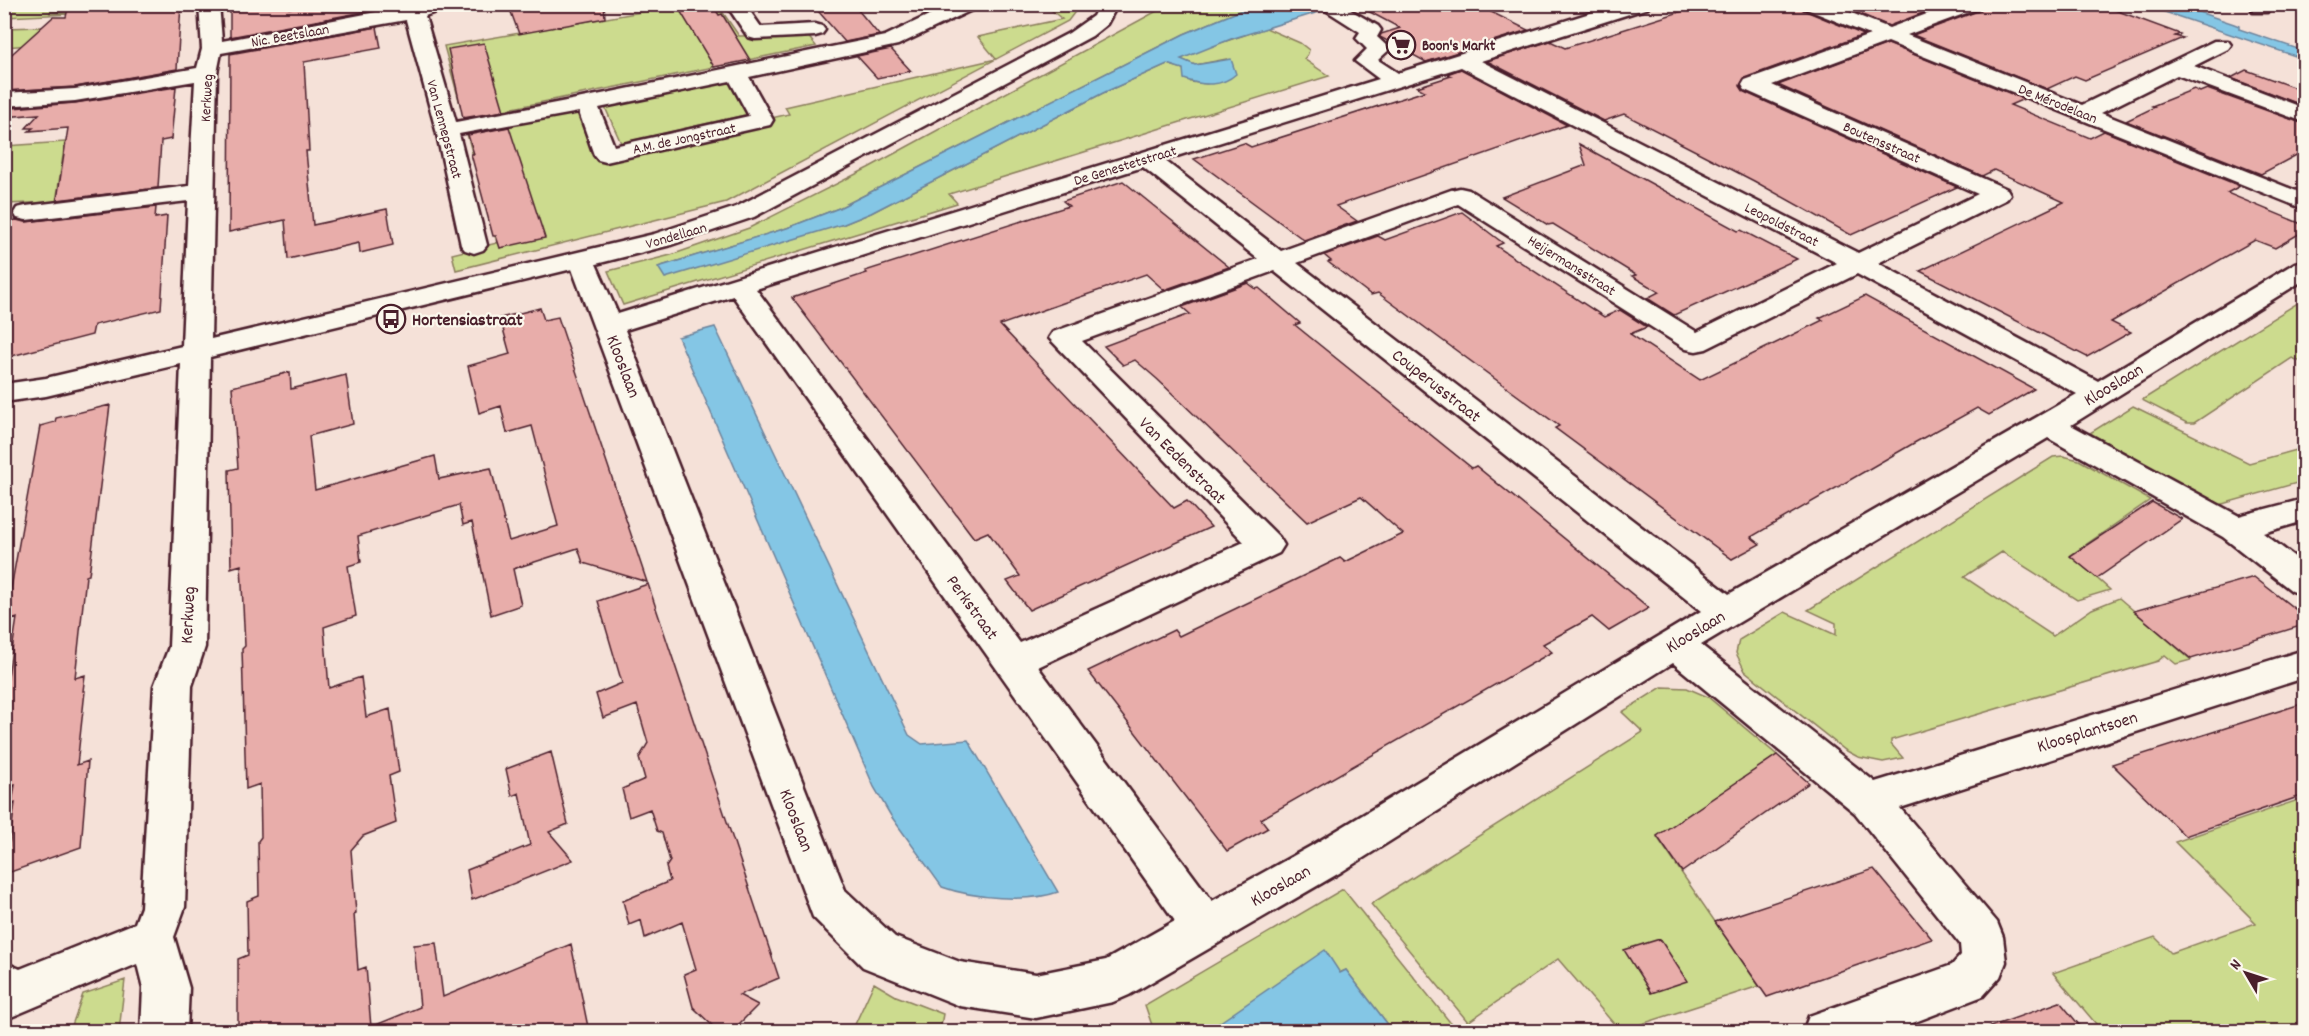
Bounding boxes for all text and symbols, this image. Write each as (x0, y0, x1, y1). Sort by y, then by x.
street label: Nic. Beetslaan (250, 19, 331, 55)
supermarket icon: Boon's Markt (1385, 29, 1417, 61)
place label: Boon's Markt (1422, 36, 1496, 58)
street label: Kerkweg (196, 74, 220, 123)
street label: Van Lennepstraat (419, 78, 467, 182)
street label: De Mérodelaan (2014, 79, 2100, 131)
street label: Boutensstraat (1839, 117, 1924, 171)
street label: A.M. de Jongstraat (631, 118, 739, 162)
street label: De Genestetstraat (1071, 141, 1180, 193)
street label: Leopoldstraat (1740, 198, 1822, 254)
street label: Vondellaan (643, 218, 710, 256)
street label: Heijermansstraat (1522, 231, 1620, 303)
bus stop icon: Hortensiastraat (375, 303, 407, 335)
place label: Hortensiastraat (412, 309, 523, 334)
street label: Klooslaan (598, 332, 645, 402)
street label: Couperusstraat (1385, 344, 1486, 430)
street label: Klooslaan (2080, 359, 2149, 414)
street label: Van Eedenstraat (1132, 412, 1231, 511)
street label: Perkstraat (939, 571, 1003, 646)
street label: Kerkweg (176, 586, 203, 645)
street label: Klooslaan (1662, 606, 1731, 661)
street label: Kloosplantsoen (2034, 706, 2141, 761)
street label: Klooslaan (771, 786, 818, 856)
street label: Klooslaan (1247, 860, 1316, 914)
north arrow (2216, 943, 2276, 1003)
text: N (2225, 955, 2248, 975)

